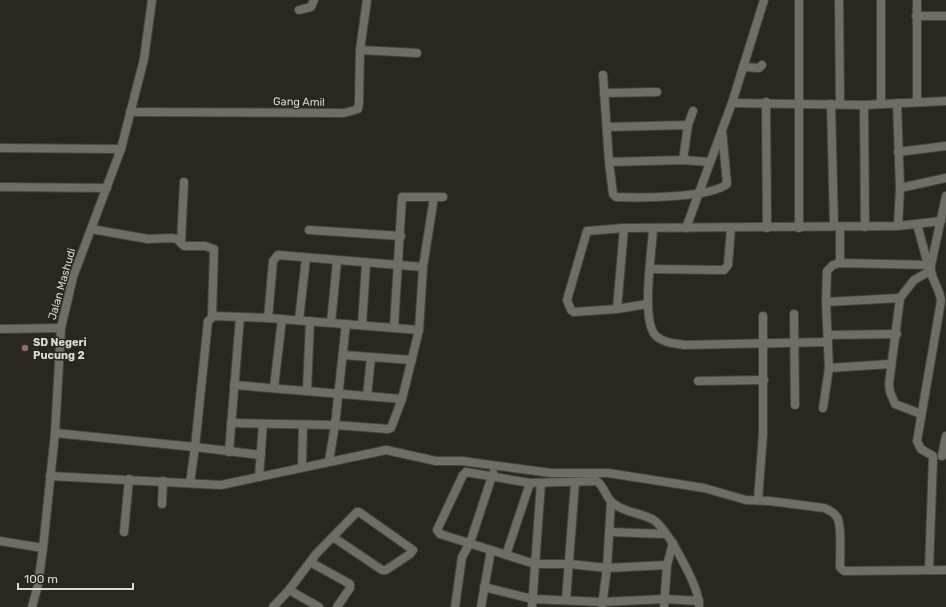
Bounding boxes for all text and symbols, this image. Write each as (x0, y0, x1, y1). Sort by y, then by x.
street label: Gang Amil (273, 95, 325, 109)
street label: Jalan Mashudi (46, 247, 78, 321)
place label: SD Negeri Pucung 2 (33, 336, 87, 362)
marker: SD Negeri Pucung 2 (20, 343, 30, 353)
scale bar (18, 565, 133, 591)
text: 100 m (24, 572, 58, 586)

